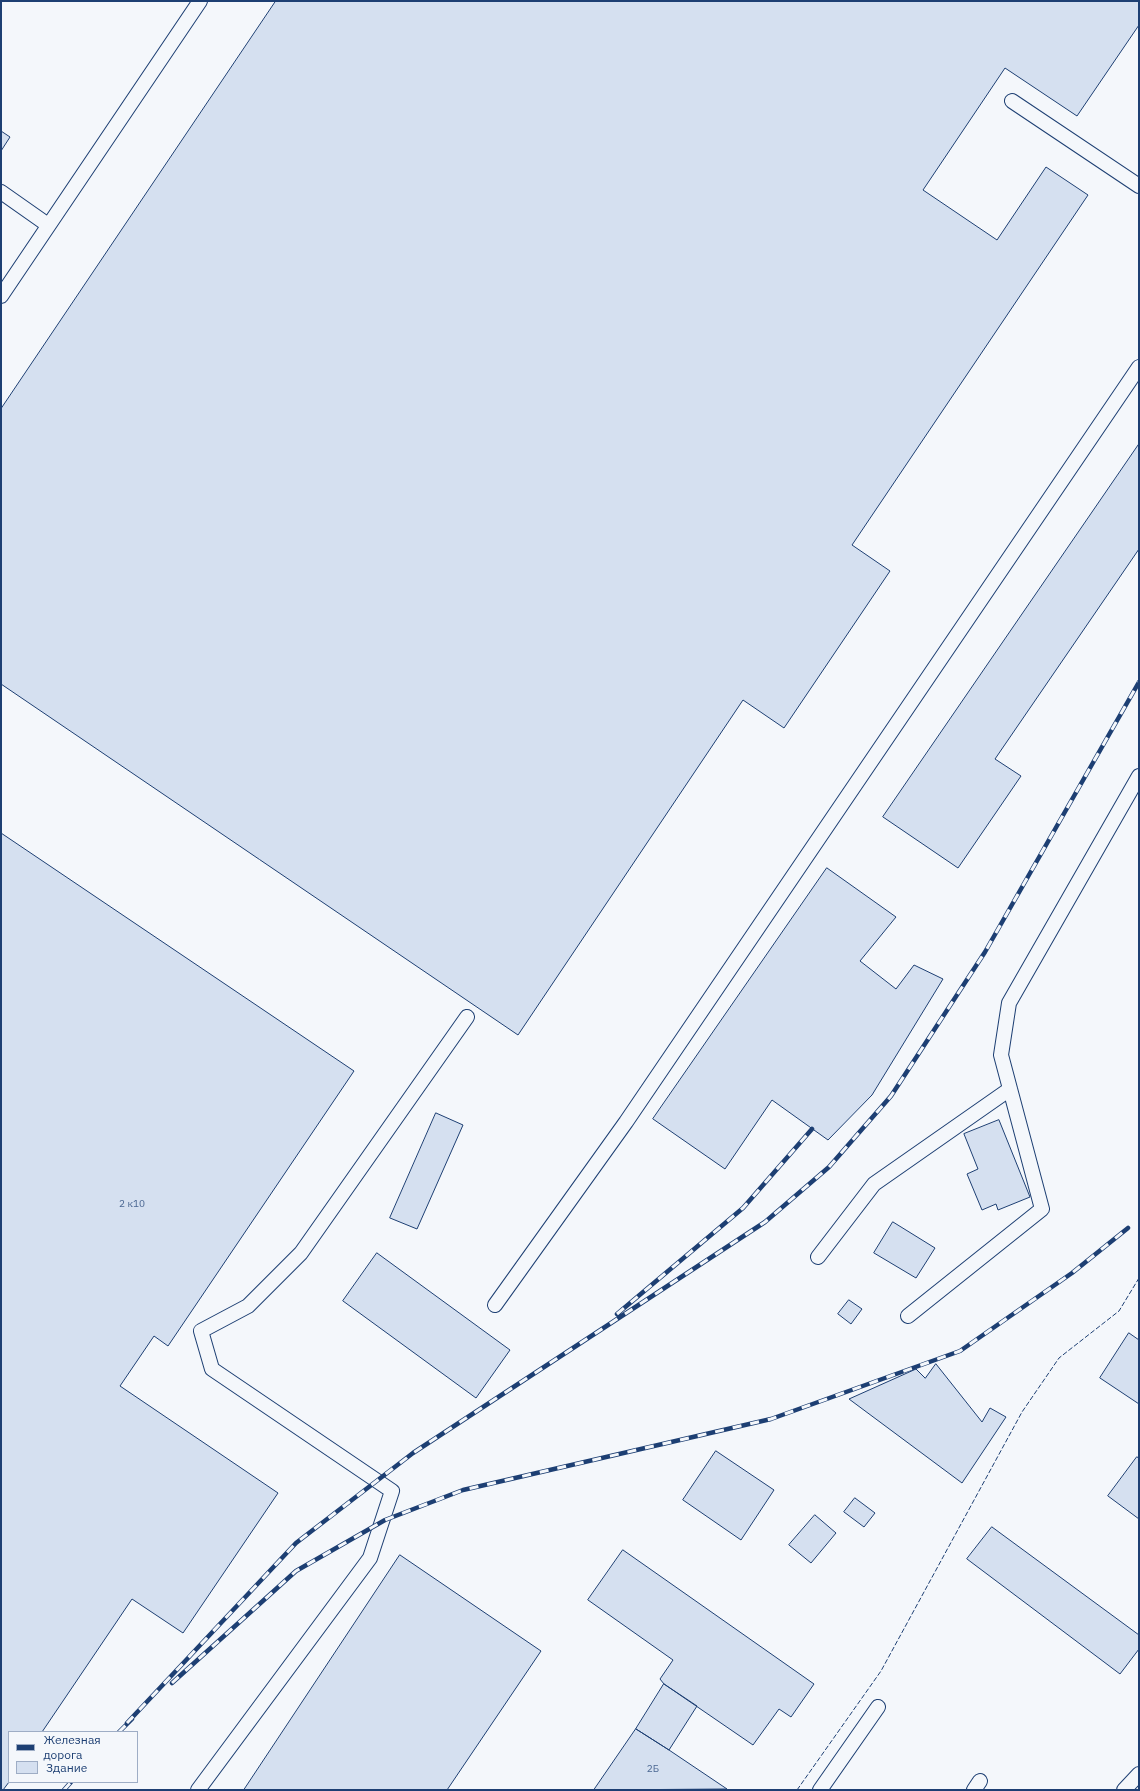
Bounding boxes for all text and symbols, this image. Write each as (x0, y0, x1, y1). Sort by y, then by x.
house number: 2 к10 (119, 1198, 145, 1210)
legend (8, 1731, 138, 1783)
text: Железная дорога (43, 1732, 101, 1762)
text: Здание (46, 1760, 87, 1775)
house number: 2Б (647, 1763, 659, 1775)

